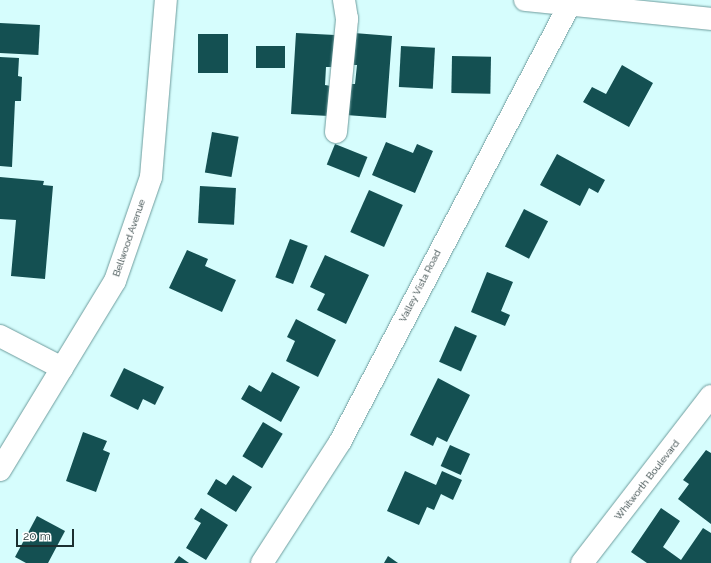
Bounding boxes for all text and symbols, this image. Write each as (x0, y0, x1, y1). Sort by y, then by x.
street label: Bellwood Avenue (110, 198, 148, 278)
street label: Valley Vista Road (396, 248, 444, 324)
street label: Whitworth Boulevard (612, 438, 682, 522)
scale bar (18, 521, 76, 547)
text: 20 m (23, 529, 51, 543)

